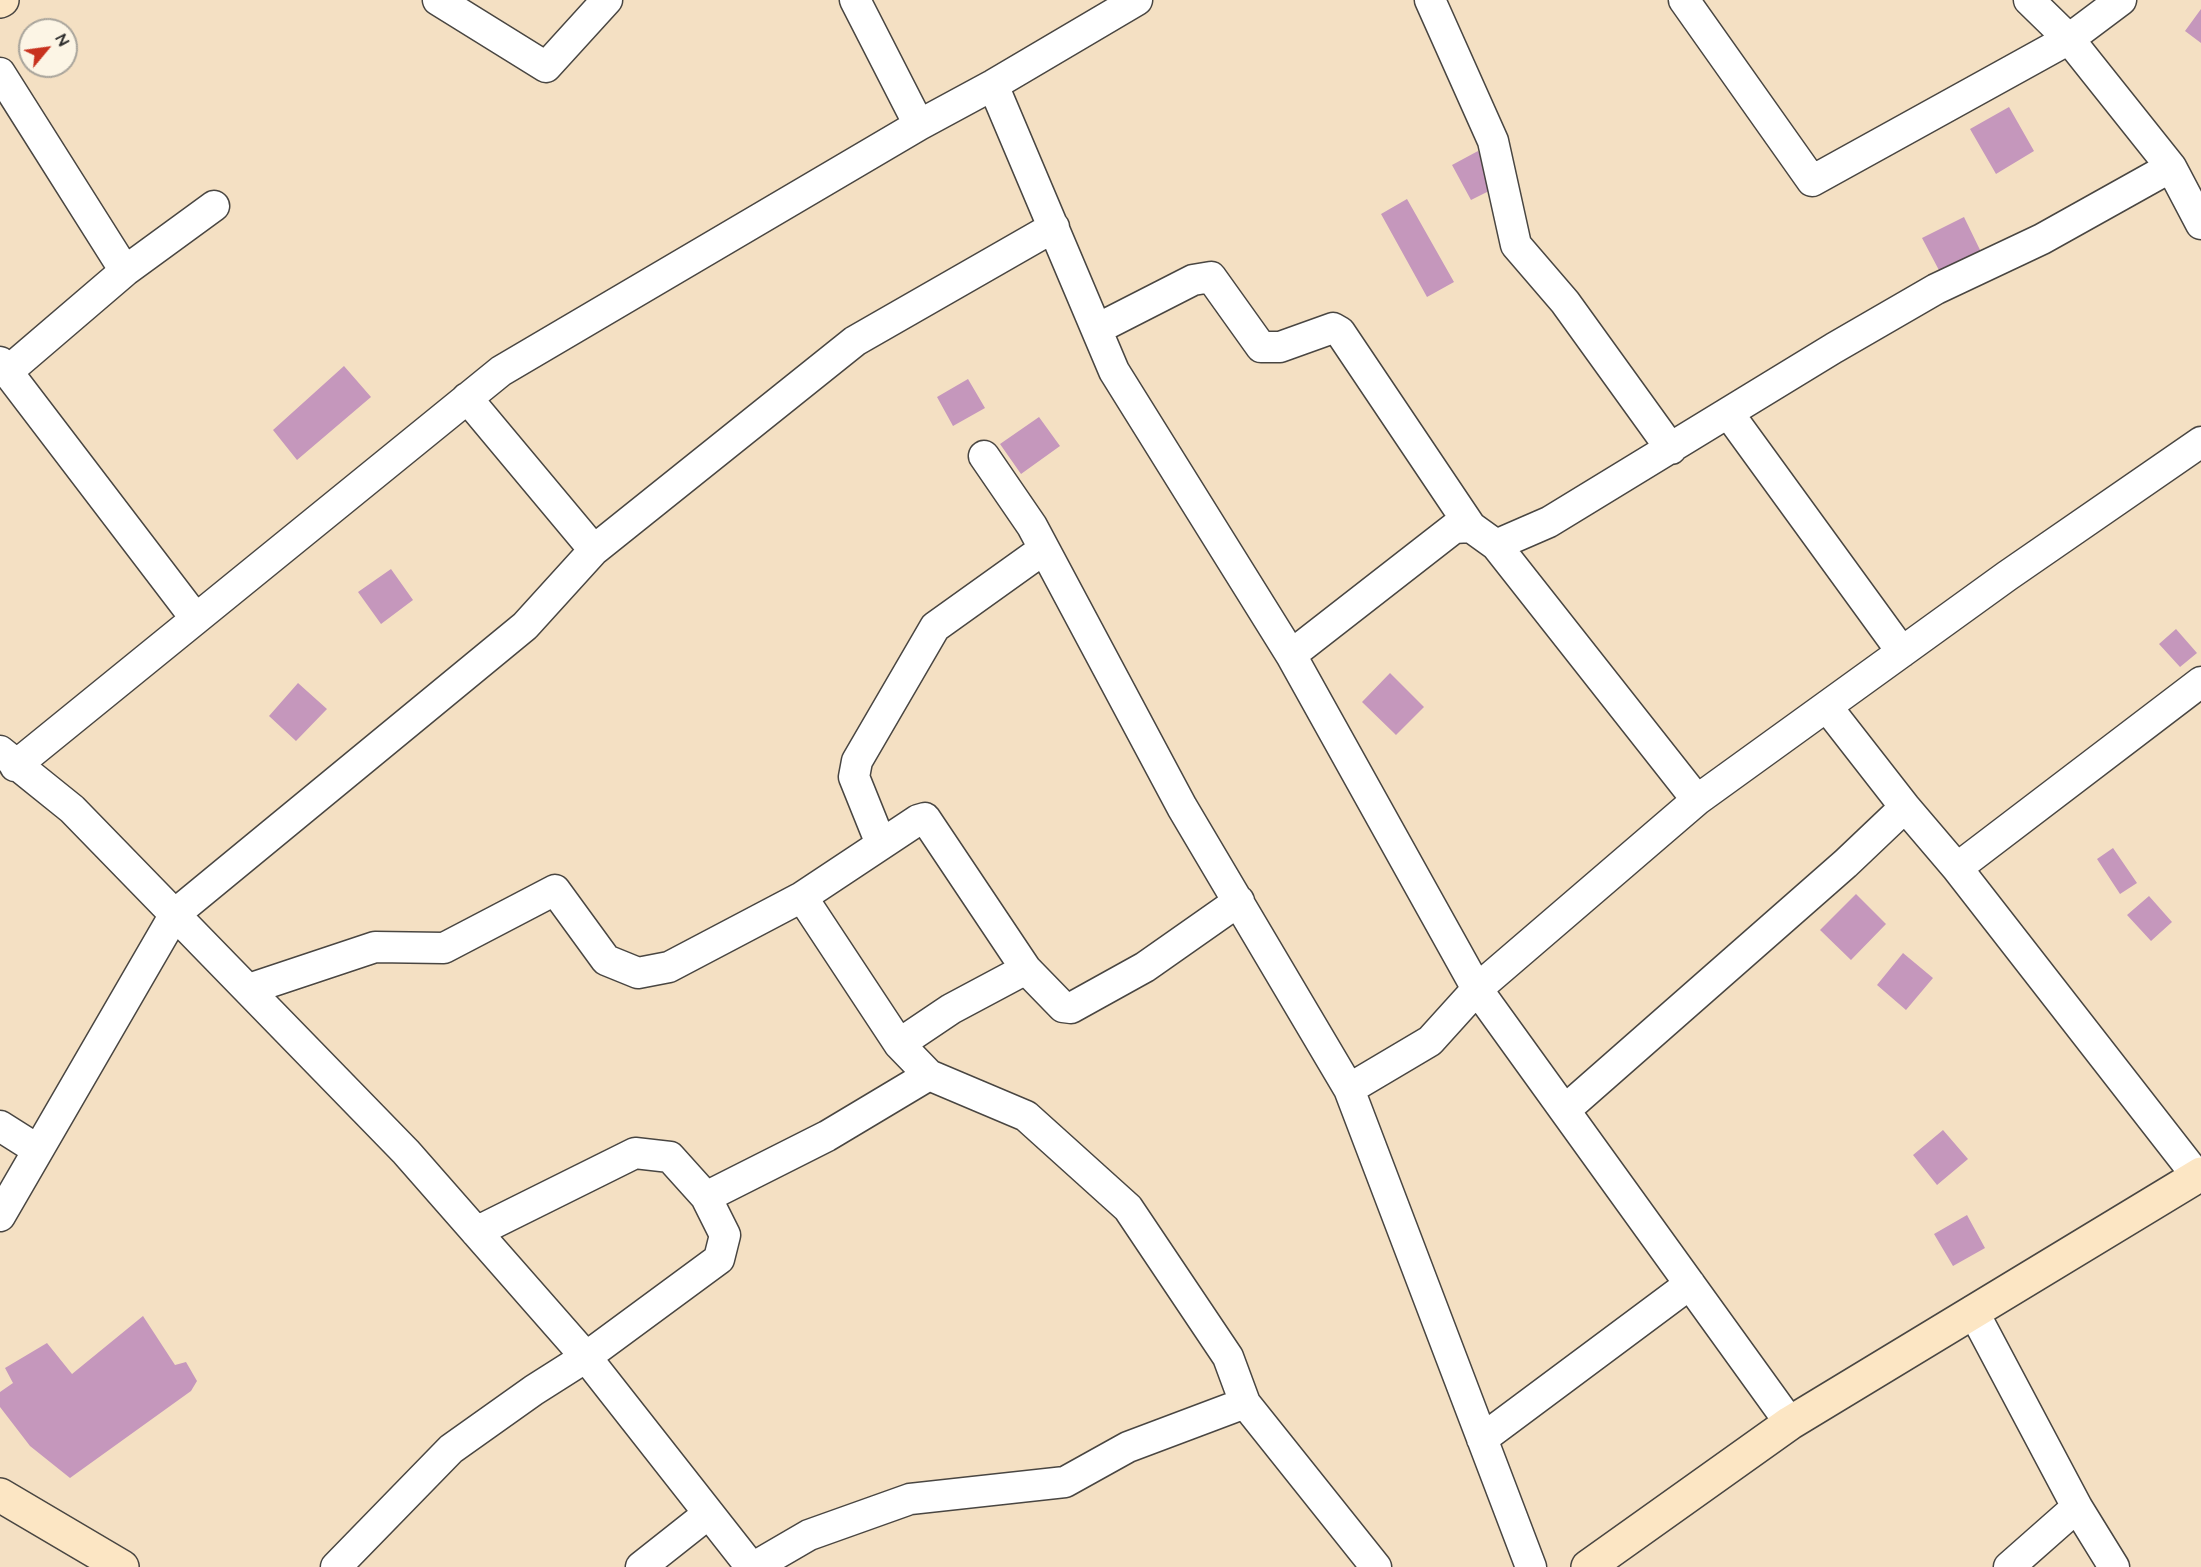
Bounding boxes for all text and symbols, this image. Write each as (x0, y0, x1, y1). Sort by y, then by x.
north arrow (18, 18, 78, 78)
text: N (50, 31, 74, 50)

